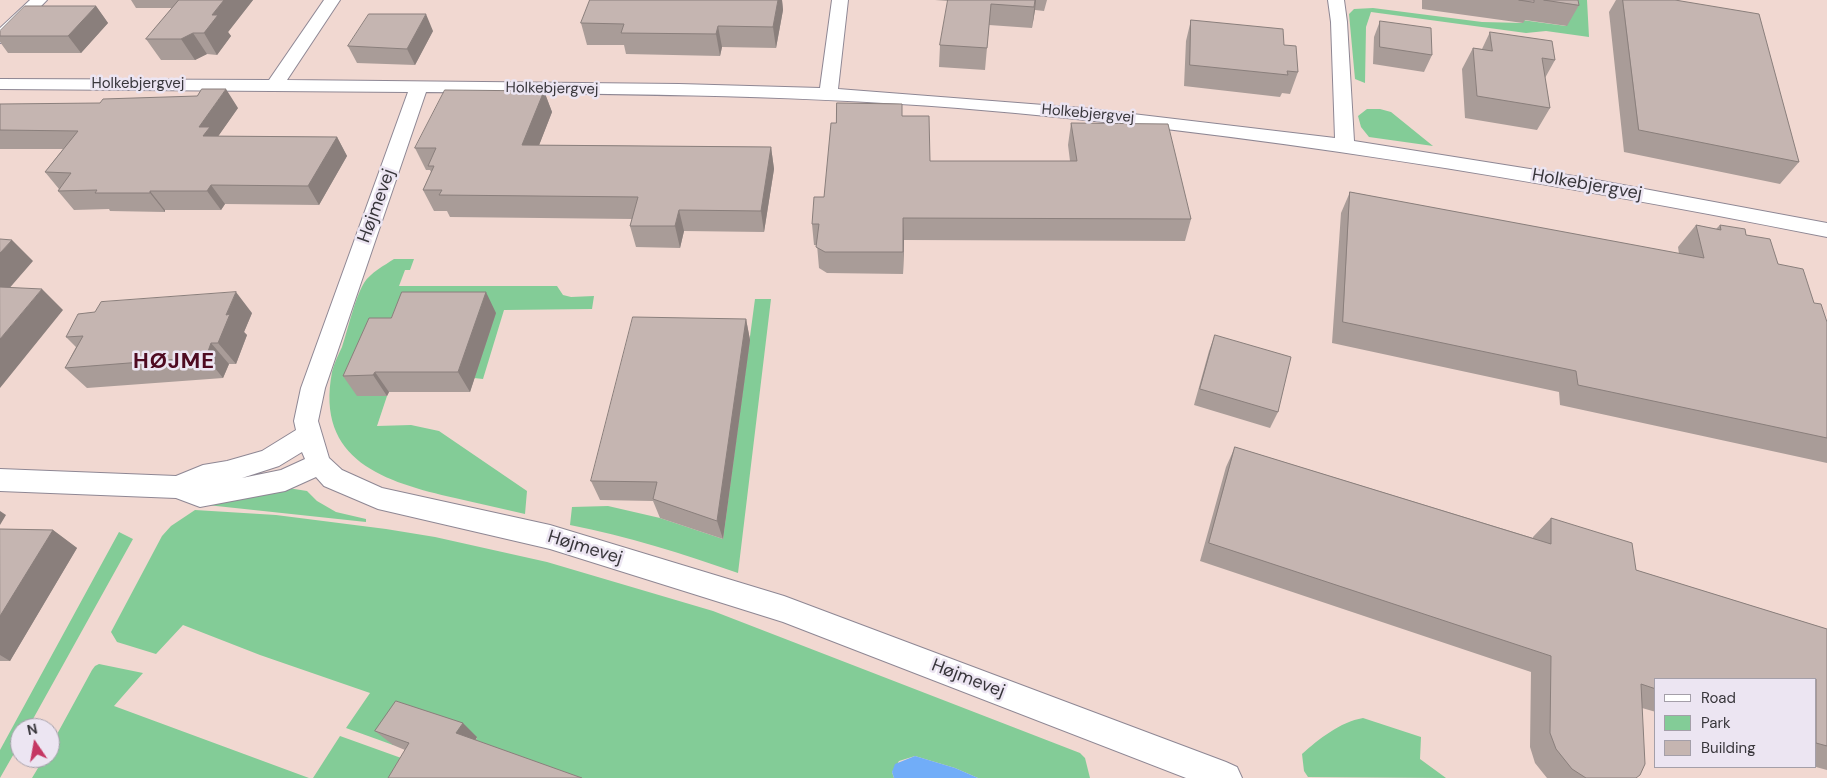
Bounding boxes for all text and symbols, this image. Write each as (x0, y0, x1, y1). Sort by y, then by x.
street label: Holkebjergvej (91, 75, 185, 93)
street label: Holkebjergvej (505, 79, 599, 99)
street label: Holkebjergvej (1041, 101, 1135, 127)
street label: Holkebjergvej (1530, 165, 1644, 205)
street label: Højmevej (354, 166, 400, 246)
district label: HØJME (132, 349, 216, 375)
street label: Højmevej (545, 526, 625, 570)
street label: Højmevej (928, 655, 1008, 703)
legend (1654, 678, 1817, 768)
text: Road (1701, 688, 1736, 708)
text: Park (1701, 713, 1731, 733)
north arrow (10, 718, 60, 768)
text: N (25, 719, 39, 739)
text: Building (1701, 738, 1756, 758)

